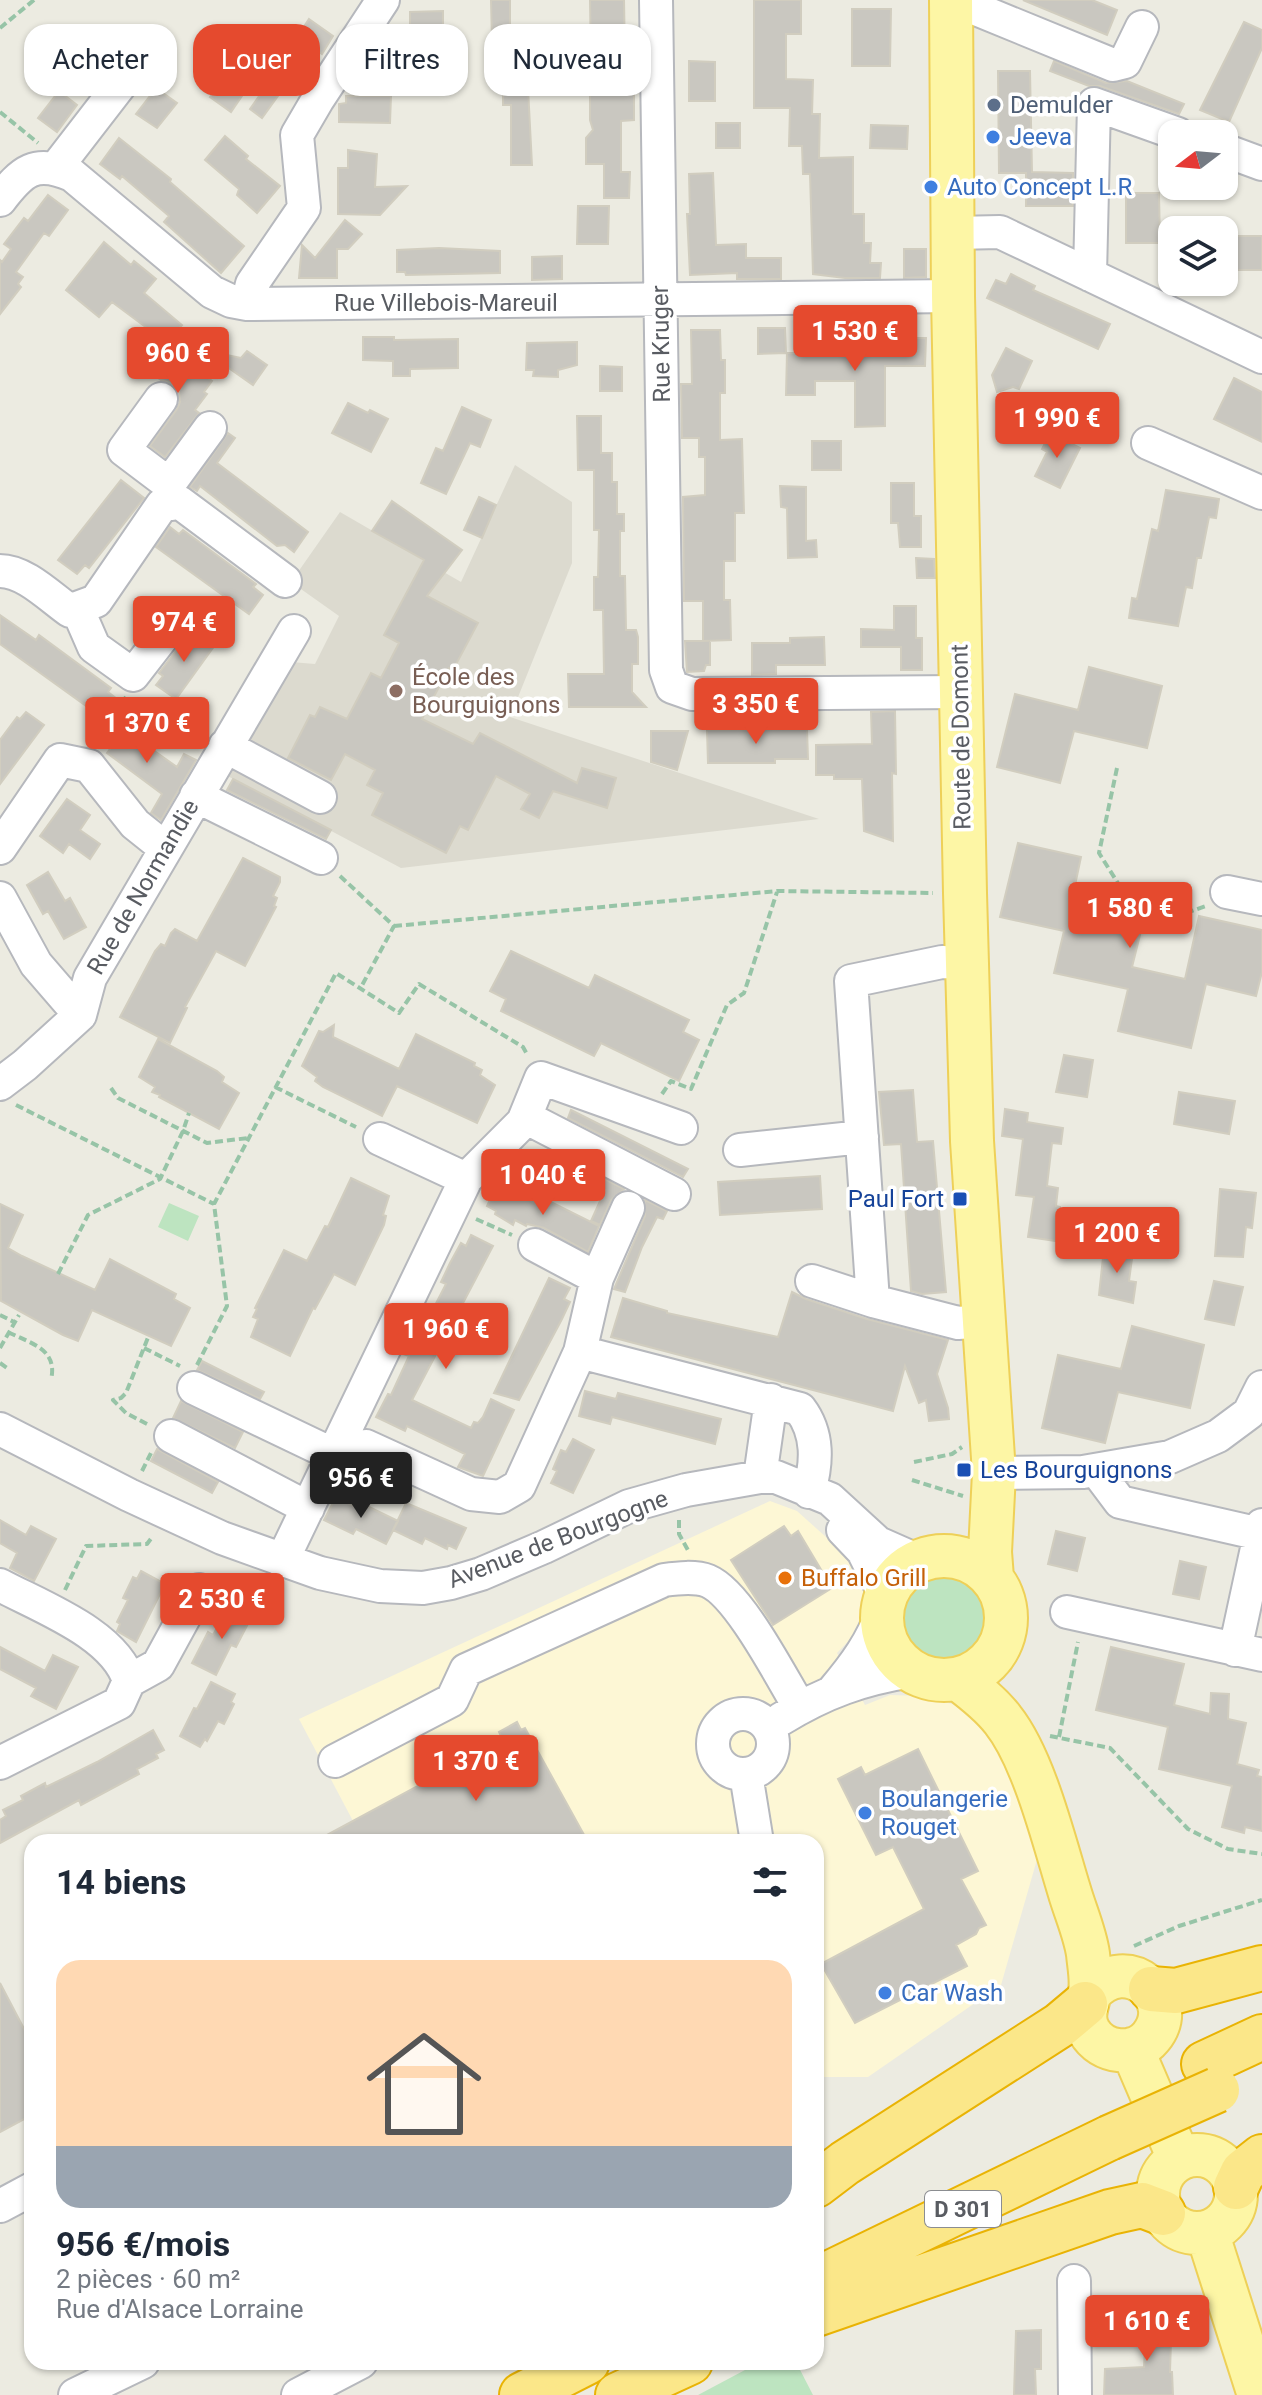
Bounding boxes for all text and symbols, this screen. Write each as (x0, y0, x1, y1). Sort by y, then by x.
chip: Acheter (24, 24, 177, 96)
chip: Louer (193, 24, 320, 96)
chip: Filtres (336, 24, 468, 96)
chip: Nouveau (484, 24, 651, 96)
place label: Demulder (1010, 91, 1113, 119)
marker: Demulder (985, 96, 1003, 114)
north arrow (1158, 120, 1238, 200)
map controls (1158, 120, 1238, 296)
place label: Jeeva (1009, 123, 1072, 151)
marker: Jeeva (984, 128, 1002, 146)
place label: Auto Concept L.R (947, 173, 1132, 201)
marker: Auto Concept L.R (922, 178, 940, 196)
button: layers (1158, 216, 1238, 296)
street label: Rue Kruger (646, 285, 676, 403)
street label: Rue Villebois-Mareuil (334, 289, 558, 317)
pin: 1 530 € (781, 305, 929, 373)
text: 1 530 € (811, 316, 899, 346)
pin: 960 € (122, 327, 234, 395)
text: 960 € (145, 338, 211, 368)
pin: 1 990 € (983, 392, 1131, 460)
text: 1 990 € (1013, 403, 1101, 433)
pin: 974 € (128, 596, 240, 664)
text: 974 € (151, 607, 217, 637)
street label: Route de Domont (945, 644, 977, 830)
place label: École des Bourguignons (412, 663, 560, 719)
pin: 3 350 € (682, 678, 830, 746)
marker: École des Bourguignons (387, 682, 405, 700)
text: 3 350 € (712, 689, 800, 719)
pin: 1 370 € (73, 697, 221, 765)
text: 1 370 € (103, 708, 191, 738)
street label: Rue de Normandie (82, 795, 204, 979)
pin: 1 580 € (1056, 882, 1204, 950)
text: 1 580 € (1086, 893, 1174, 923)
pin: 1 040 € (469, 1149, 617, 1217)
text: 1 040 € (499, 1160, 587, 1190)
place label: Paul Fort (848, 1185, 944, 1213)
marker: Paul Fort (951, 1190, 969, 1208)
pin: 1 200 € (1043, 1207, 1191, 1275)
text: 1 200 € (1073, 1218, 1161, 1248)
pin: 1 960 € (372, 1303, 520, 1371)
text: 1 960 € (402, 1314, 490, 1344)
pin: 956 € (305, 1452, 417, 1520)
place label: Les Bourguignons (980, 1456, 1172, 1484)
marker: Les Bourguignons (955, 1461, 973, 1479)
text: 956 € (328, 1463, 394, 1493)
street label: Avenue de Bourgogne (444, 1484, 672, 1594)
place label: Buffalo Grill (801, 1564, 926, 1592)
marker: Buffalo Grill (776, 1569, 794, 1587)
pin: 2 530 € (148, 1573, 296, 1641)
text: 2 530 € (178, 1584, 266, 1614)
pin: 1 370 € (402, 1735, 550, 1803)
text: 1 370 € (432, 1746, 520, 1776)
place label: Boulangerie Rouget (881, 1785, 1008, 1841)
marker: Boulangerie Rouget (856, 1804, 874, 1822)
icon: filters (748, 1860, 792, 1904)
text: 14 biens (56, 1862, 186, 1902)
place label: Car Wash (901, 1979, 1003, 2007)
marker: Car Wash (876, 1984, 894, 2002)
icon: home (352, 2012, 496, 2156)
road number: D 301 (925, 2191, 1001, 2227)
text: 956 €/mois (56, 2224, 230, 2264)
text: 2 pièces · 60 m² (56, 2264, 240, 2294)
text: Rue d'Alsace Lorraine (56, 2294, 304, 2324)
pin: 1 610 € (1073, 2295, 1221, 2363)
text: 1 610 € (1103, 2306, 1191, 2336)

